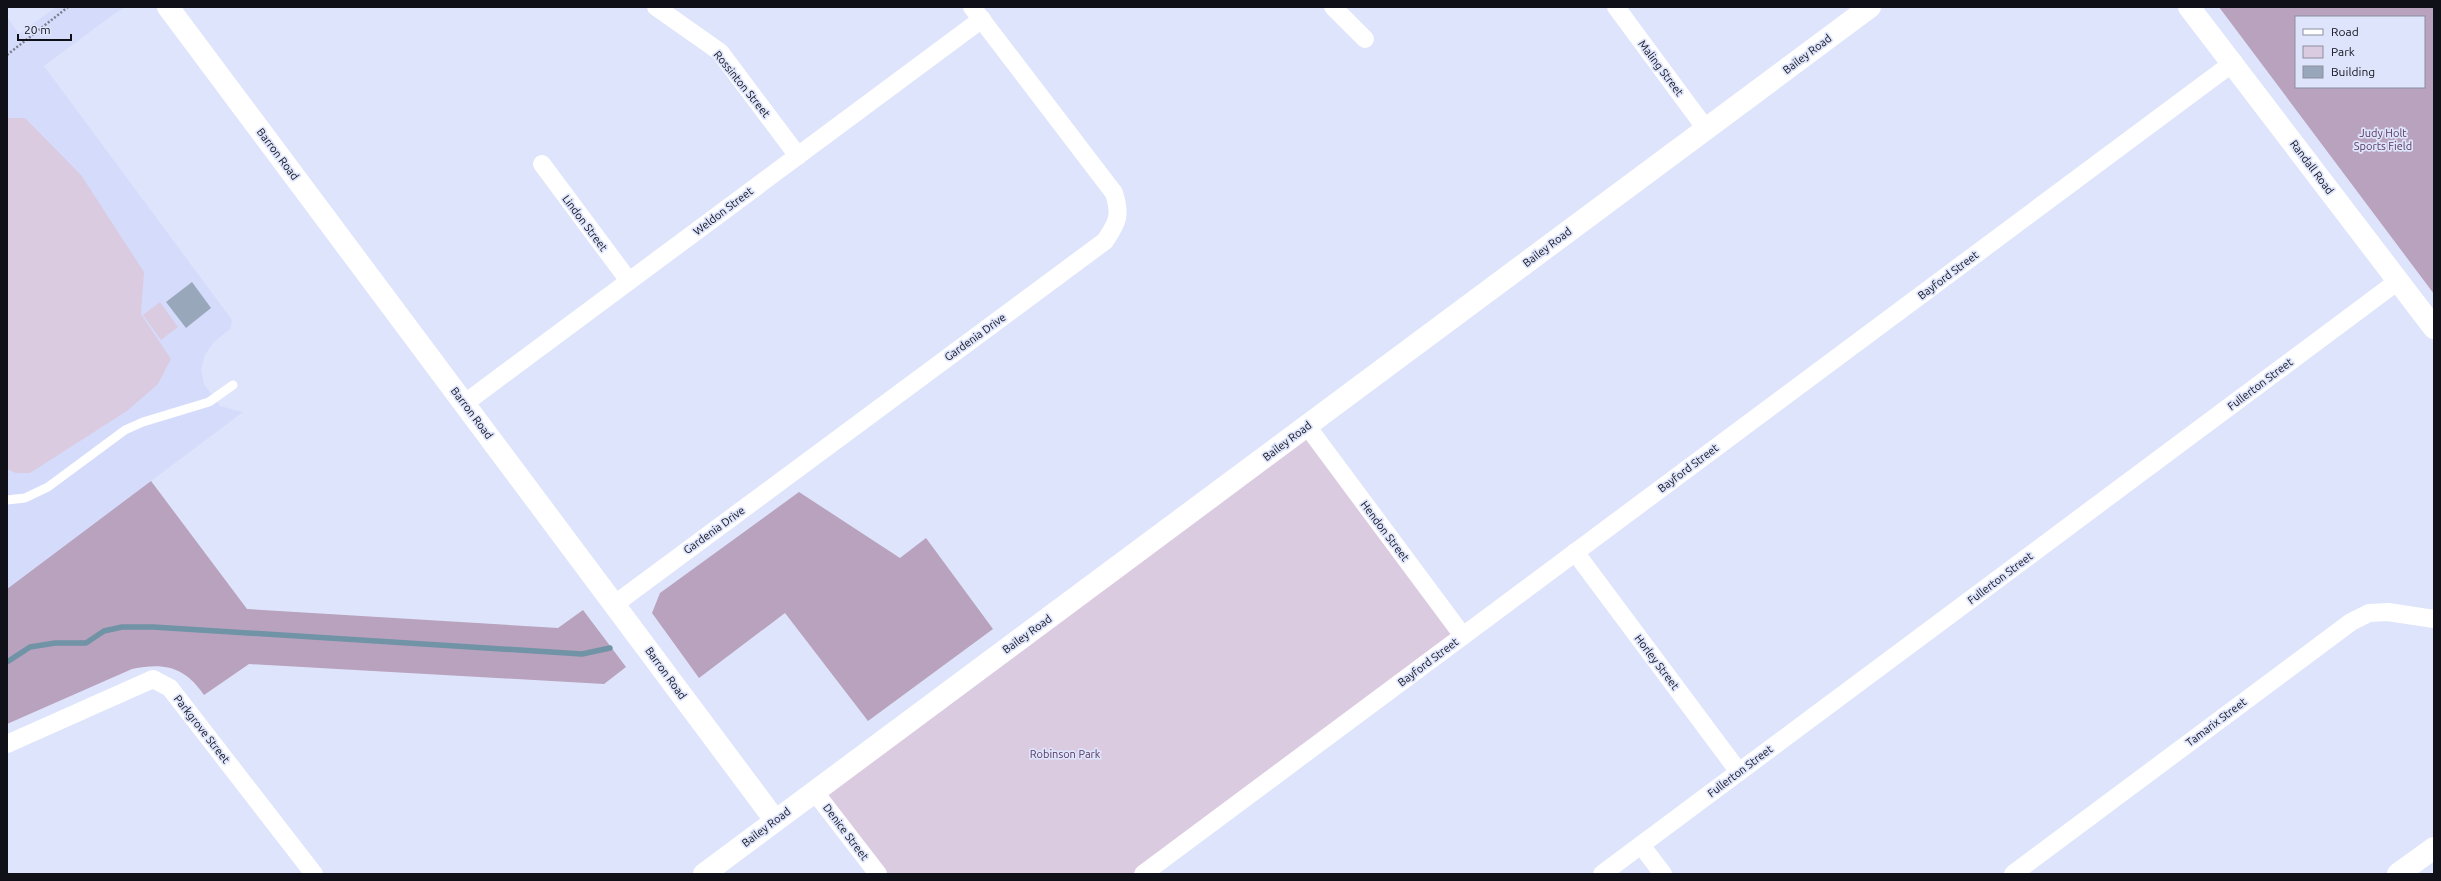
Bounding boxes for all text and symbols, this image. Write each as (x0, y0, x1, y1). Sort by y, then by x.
scale bar (18, 16, 71, 42)
legend (2295, 16, 2425, 88)
text: 20 m (24, 23, 51, 36)
text: Road (2331, 25, 2359, 38)
street label: Bailey Road (1780, 32, 1834, 76)
street label: Maling Street (1636, 38, 1686, 99)
text: Park (2331, 45, 2355, 58)
street label: Rossinton Street (712, 48, 773, 120)
text: Building (2331, 65, 2375, 78)
street label: Barron Road (255, 126, 301, 182)
park label: Judy Holt Sports Field (2354, 127, 2412, 152)
street label: Randall Road (2288, 138, 2336, 196)
street label: Weldon Street (691, 184, 756, 237)
street label: Lindon Street (560, 193, 610, 254)
street label: Bailey Road (1520, 225, 1574, 269)
street label: Bayford Street (1915, 248, 1981, 302)
street label: Gardenia Drive (942, 311, 1008, 363)
street label: Fullerton Street (2225, 355, 2295, 412)
street label: Barron Road (449, 385, 495, 441)
street label: Bailey Road (1260, 419, 1314, 463)
street label: Bayford Street (1655, 441, 1721, 495)
street label: Hendon Street (1358, 498, 1412, 564)
street label: Gardenia Drive (681, 504, 747, 556)
street label: Fullerton Street (1965, 549, 2035, 606)
street label: Bailey Road (1000, 612, 1054, 656)
street label: Horley Street (1632, 632, 1682, 692)
street label: Bayford Street (1395, 635, 1461, 689)
street label: Barron Road (643, 645, 689, 701)
street label: Parkgrove Street (172, 693, 233, 766)
street label: Tamarix Street (2184, 695, 2249, 748)
street label: Fullerton Street (1705, 742, 1775, 799)
park label: Robinson Park (1030, 748, 1101, 760)
street label: Denice Street (821, 802, 871, 863)
street label: Bailey Road (739, 805, 793, 849)

